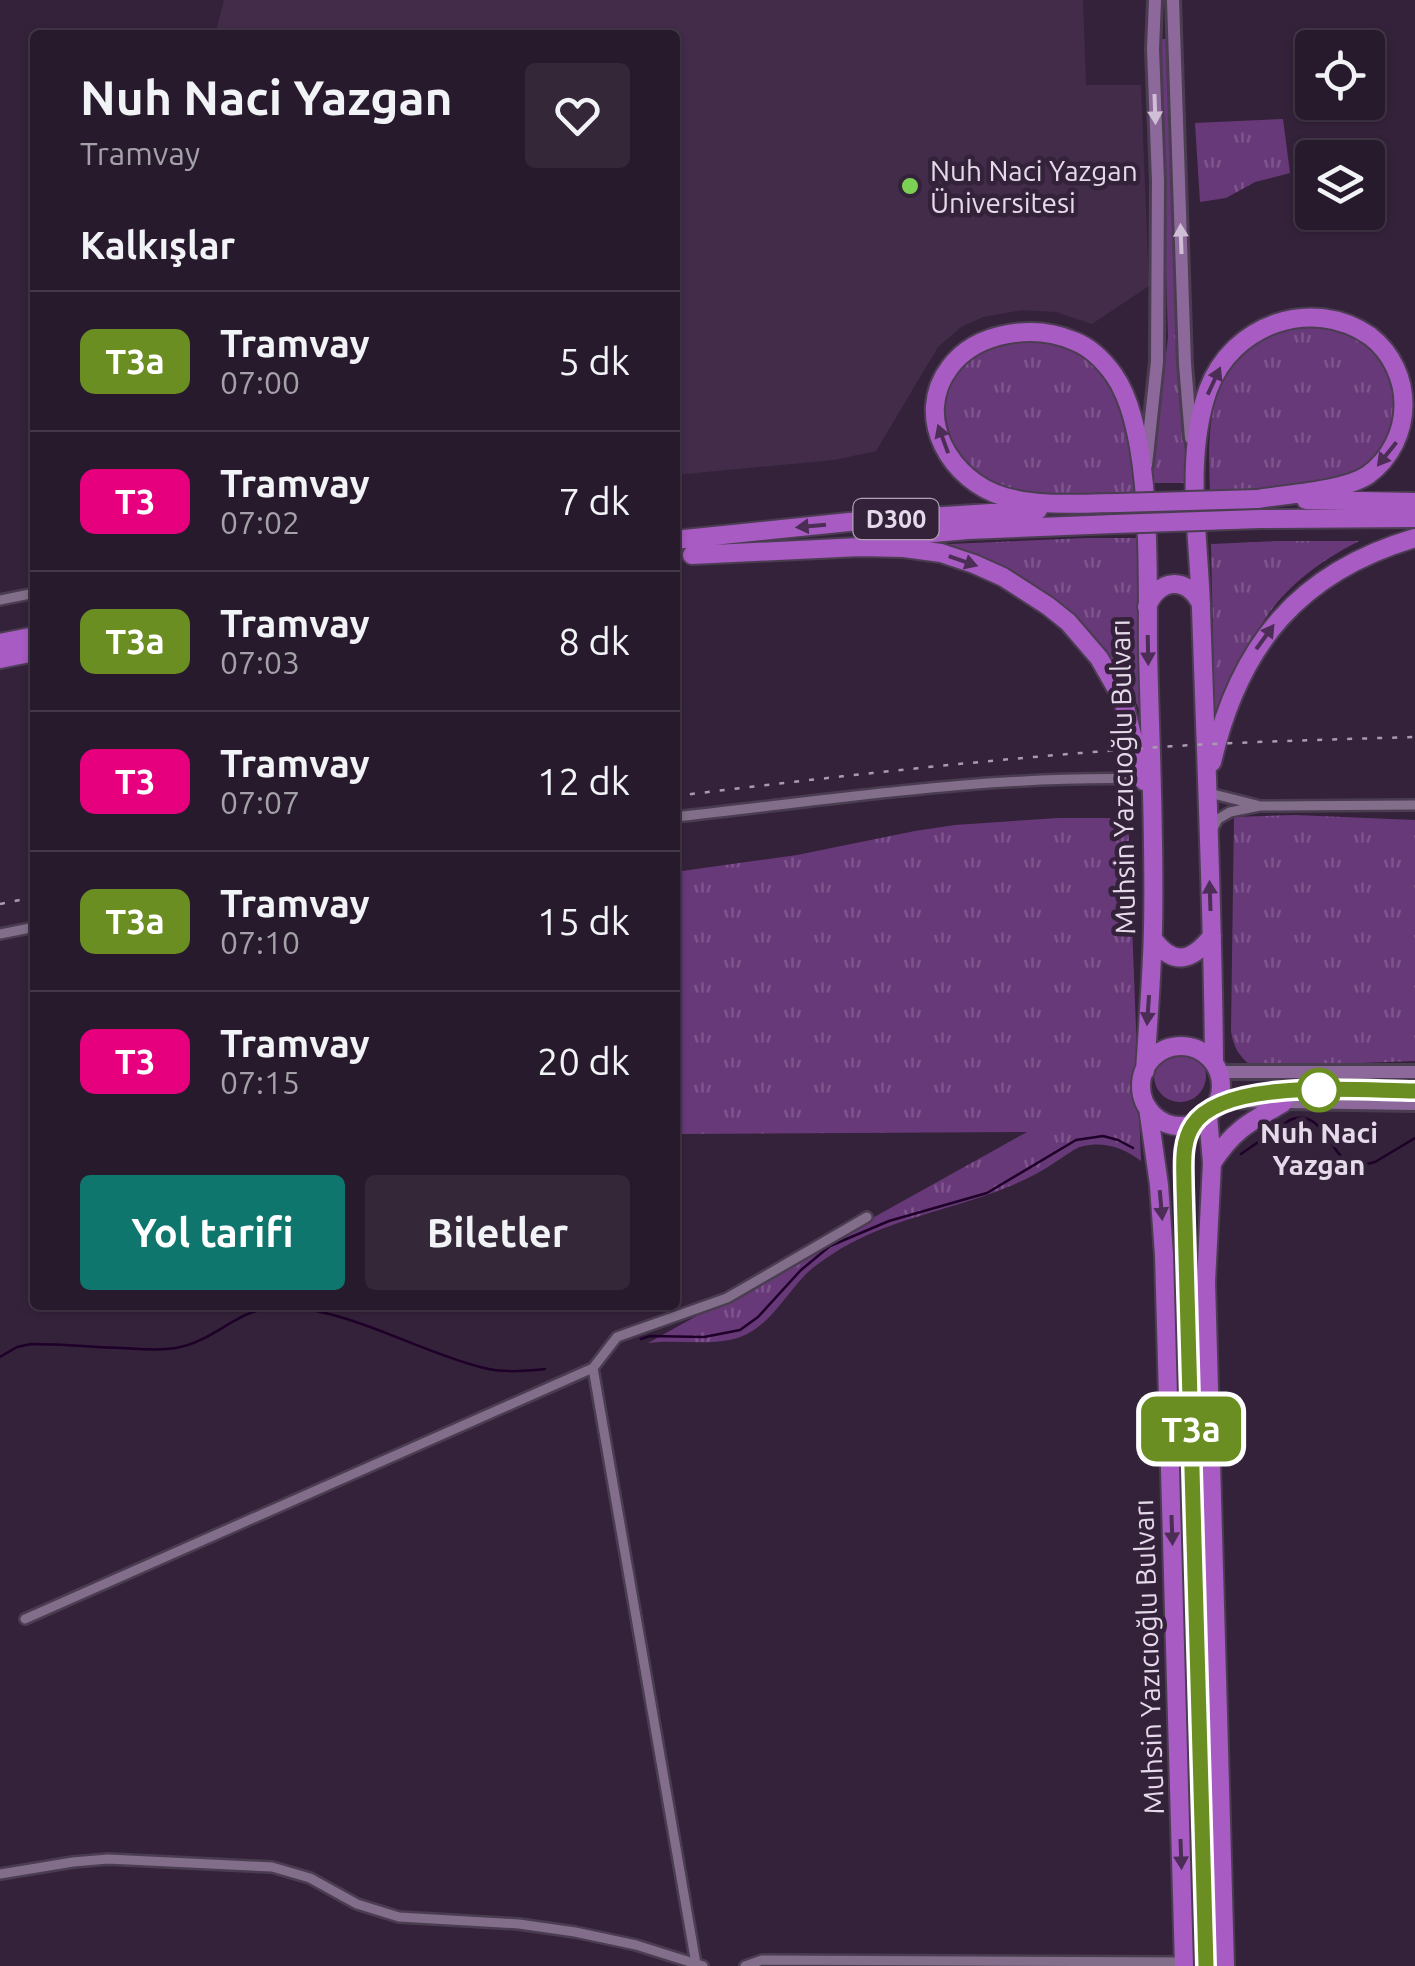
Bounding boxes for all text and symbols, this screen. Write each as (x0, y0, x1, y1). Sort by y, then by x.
map controls (1295, 30, 1385, 230)
button: locate (1295, 30, 1385, 120)
button: heart (525, 63, 630, 168)
text: Nuh Naci Yazgan (80, 70, 453, 124)
one-way arrow (1147, 94, 1163, 126)
text: Tramvay (80, 135, 200, 171)
button: layers (1295, 140, 1385, 230)
place label: Nuh Naci Yazgan Üniversitesi (930, 155, 1138, 218)
marker: Nuh Naci Yazgan Üniversitesi (899, 175, 921, 197)
one-way arrow (1173, 222, 1189, 254)
text: Kalkışlar (80, 224, 235, 266)
text: Tramvay (220, 322, 370, 364)
text: 5 dk (558, 340, 630, 382)
text: T3a (105, 341, 165, 381)
text: 07:00 (220, 364, 300, 400)
one-way arrow (1206, 366, 1223, 395)
one-way arrow (935, 424, 950, 454)
one-way arrow (1377, 442, 1398, 467)
text: Tramvay (220, 462, 370, 504)
text: 7 dk (558, 480, 630, 522)
text: T3 (115, 481, 155, 521)
road number: D300 (854, 499, 938, 539)
text: 07:02 (220, 504, 300, 540)
one-way arrow (795, 518, 827, 534)
one-way arrow (948, 554, 978, 569)
text: Tramvay (220, 602, 370, 644)
street label: Muhsin Yazıcıoğlu Bulvarı (1104, 619, 1140, 935)
text: 8 dk (558, 620, 630, 662)
text: T3a (105, 621, 165, 661)
one-way arrow (1255, 624, 1275, 650)
one-way arrow (1141, 635, 1157, 667)
text: 07:03 (220, 644, 300, 680)
text: Tramvay (220, 742, 370, 784)
text: 12 dk (537, 760, 630, 802)
text: T3 (115, 761, 155, 801)
text: 07:07 (220, 784, 300, 820)
one-way arrow (1202, 879, 1218, 911)
text: Tramvay (220, 882, 370, 924)
text: 15 dk (537, 900, 630, 942)
text: T3a (105, 901, 165, 941)
text: 07:10 (220, 924, 300, 960)
one-way arrow (1140, 994, 1156, 1026)
text: Tramvay (220, 1022, 370, 1064)
text: 20 dk (537, 1040, 630, 1082)
text: T3 (115, 1041, 155, 1081)
text: 07:15 (220, 1064, 300, 1100)
marker: Nuh Naci Yazgan (1298, 1069, 1340, 1111)
place label: Nuh Naci Yazgan (1260, 1117, 1378, 1180)
button: Yol tarifi (80, 1175, 345, 1290)
button: Biletler (365, 1175, 630, 1290)
one-way arrow (1153, 1189, 1169, 1221)
line badge: T3a (1134, 1396, 1248, 1462)
text: T3a (1161, 1409, 1221, 1449)
street label: Muhsin Yazıcıoğlu Bulvarı (1127, 1499, 1169, 1815)
one-way arrow (1164, 1514, 1180, 1546)
one-way arrow (1173, 1839, 1189, 1871)

